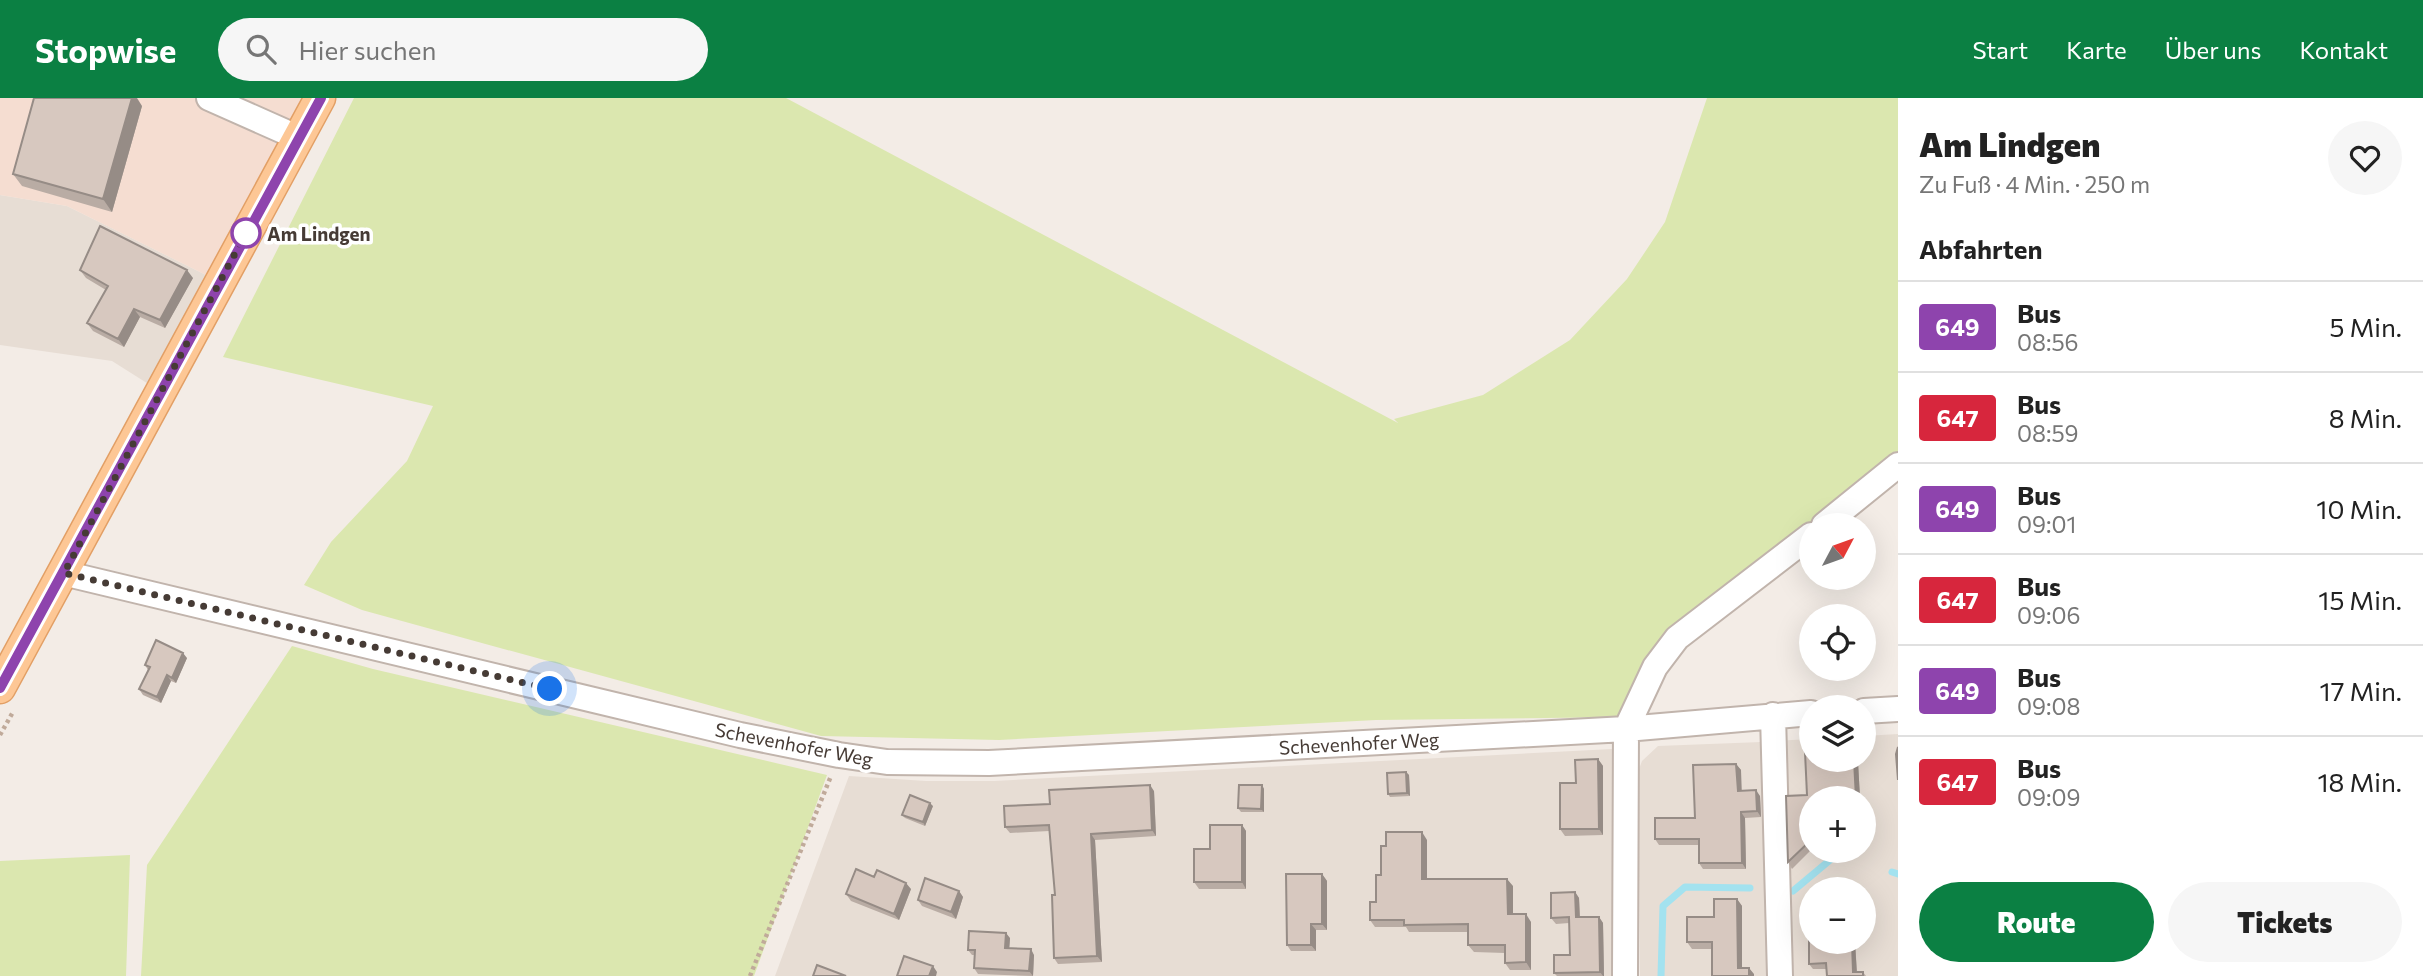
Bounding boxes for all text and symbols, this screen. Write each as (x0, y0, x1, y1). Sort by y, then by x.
search box (218, 18, 708, 81)
text: Stopwise (35, 29, 176, 70)
icon: search (242, 30, 280, 68)
text: Hier suchen (298, 34, 436, 65)
text: Start (1973, 35, 2028, 64)
text: Karte (2066, 35, 2127, 64)
text: Über uns (2165, 35, 2261, 64)
text: Kontakt (2299, 35, 2388, 64)
button: heart (2328, 121, 2402, 195)
text: Am Lindgen (1919, 123, 2100, 164)
text: Zu Fuß · 4 Min. · 250 m (1919, 170, 2150, 198)
marker: Am Lindgen (231, 218, 261, 248)
place label: Am Lindgen (267, 222, 371, 245)
text: Abfahrten (1919, 233, 2042, 264)
text: Bus (2017, 297, 2061, 328)
text: 5 Min. (2329, 311, 2402, 342)
text: 649 (1935, 312, 1980, 341)
text: 08:56 (2017, 328, 2079, 356)
text: Bus (2017, 388, 2061, 419)
text: 8 Min. (2329, 402, 2402, 433)
text: 647 (1936, 403, 1979, 432)
text: 08:59 (2017, 419, 2079, 447)
text: Bus (2017, 479, 2061, 510)
text: 10 Min. (2316, 493, 2402, 524)
text: 649 (1935, 494, 1980, 523)
text: 09:01 (2017, 510, 2076, 538)
north arrow (1799, 513, 1876, 590)
map controls (1799, 513, 1876, 954)
text: Bus (2017, 570, 2061, 601)
text: 15 Min. (2318, 584, 2402, 615)
text: 647 (1936, 585, 1979, 614)
text: 09:06 (2017, 601, 2080, 629)
button: locate (1799, 604, 1876, 681)
text: Bus (2017, 661, 2061, 692)
your location (532, 671, 567, 706)
text: 17 Min. (2320, 675, 2402, 706)
text: 649 (1935, 676, 1980, 705)
text: 09:08 (2017, 692, 2080, 720)
button: layers (1799, 695, 1876, 772)
street label: Schevenhofer Weg (713, 717, 875, 771)
street label: Schevenhofer Weg (1278, 727, 1440, 759)
text: Bus (2017, 752, 2061, 783)
text: 18 Min. (2318, 766, 2402, 797)
text: 647 (1936, 767, 1979, 796)
text: 09:09 (2017, 783, 2080, 811)
button: + (1799, 786, 1876, 863)
button: − (1799, 877, 1876, 954)
button: Route (1919, 882, 2154, 962)
button: Tickets (2168, 882, 2402, 962)

